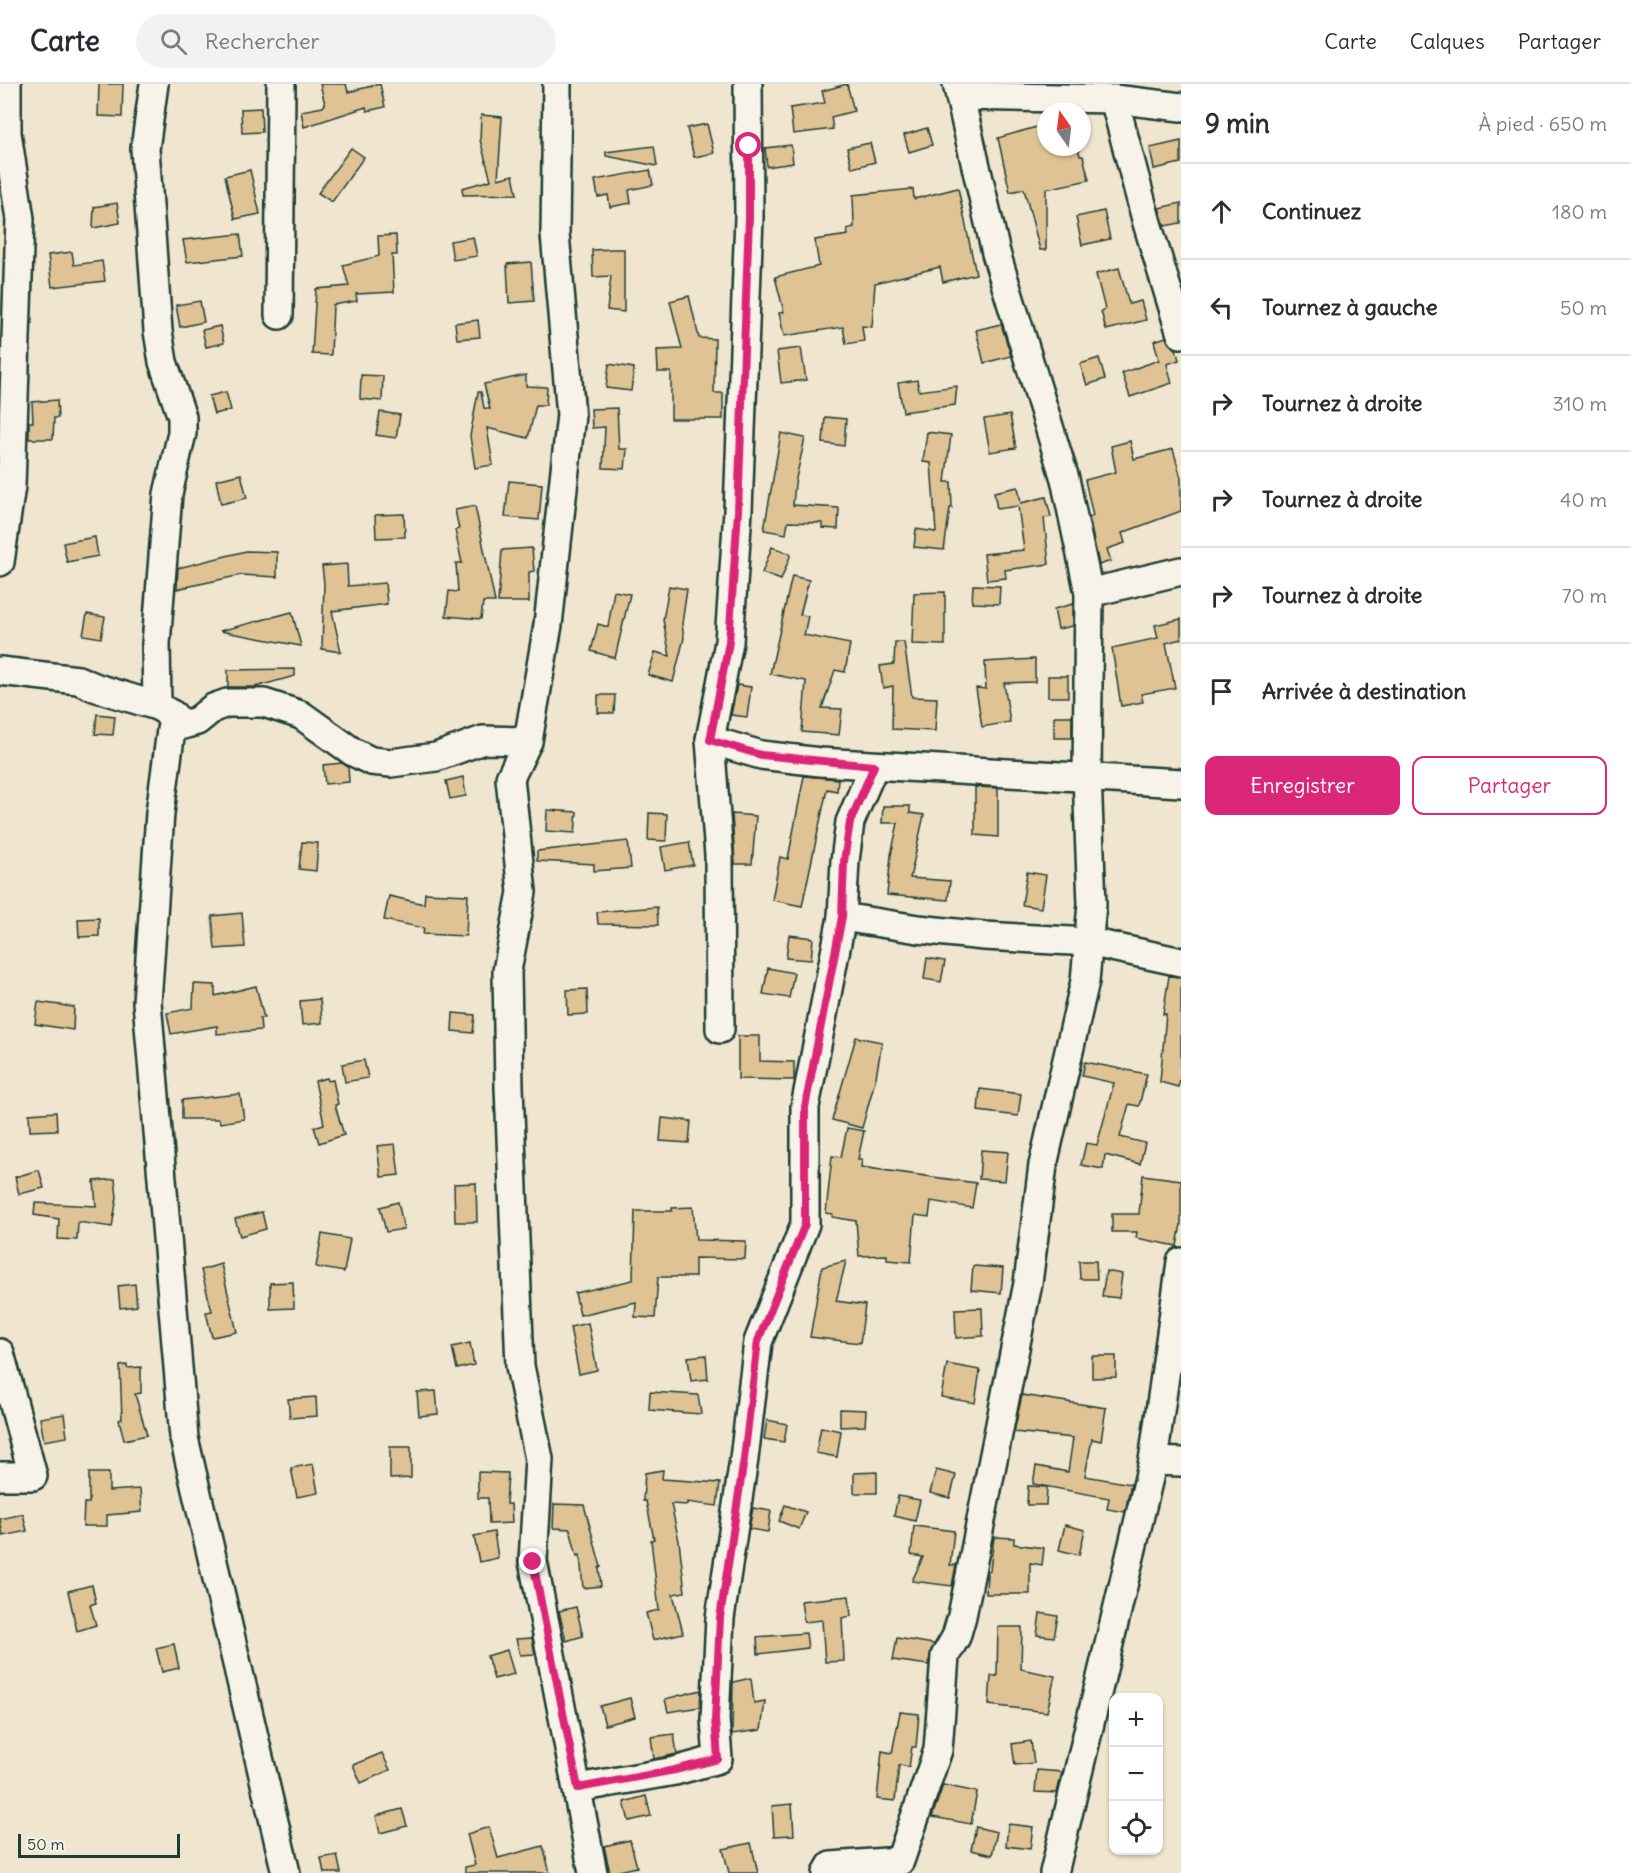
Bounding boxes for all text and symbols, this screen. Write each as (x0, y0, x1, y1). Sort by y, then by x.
search box (136, 14, 556, 68)
text: Carte (30, 23, 100, 59)
icon: search (157, 25, 190, 58)
text: Rechercher (205, 27, 320, 55)
text: Carte (1324, 28, 1377, 55)
text: Calques (1410, 28, 1485, 55)
text: Partager (1518, 28, 1601, 55)
north arrow (1037, 102, 1091, 156)
text: 9 min (1205, 107, 1270, 140)
text: À pied · 650 m (1479, 111, 1607, 136)
route start (735, 132, 761, 158)
icon: ahead (1205, 195, 1238, 228)
text: Continuez (1262, 197, 1361, 225)
text: 180 m (1552, 199, 1607, 224)
icon: left (1205, 291, 1238, 324)
text: Tournez à gauche (1262, 293, 1438, 321)
text: 50 m (1560, 295, 1607, 320)
icon: right (1205, 387, 1238, 420)
text: Tournez à droite (1262, 389, 1422, 417)
text: 310 m (1552, 391, 1607, 416)
icon: right (1205, 483, 1238, 516)
text: Tournez à droite (1262, 485, 1422, 513)
text: 40 m (1560, 487, 1607, 512)
icon: right (1205, 579, 1238, 612)
text: Tournez à droite (1262, 581, 1422, 609)
text: 70 m (1562, 583, 1607, 608)
icon: arrive (1205, 675, 1238, 708)
text: Arrivée à destination (1262, 677, 1466, 705)
button: Enregistrer (1205, 756, 1400, 815)
button: Partager (1412, 756, 1607, 815)
route end (519, 1548, 545, 1574)
map controls (1109, 1693, 1163, 1855)
button: + (1109, 1693, 1163, 1747)
button: − (1109, 1747, 1163, 1801)
button: locate (1109, 1801, 1163, 1855)
scale bar (18, 1831, 180, 1858)
text: 50 m (27, 1834, 65, 1854)

